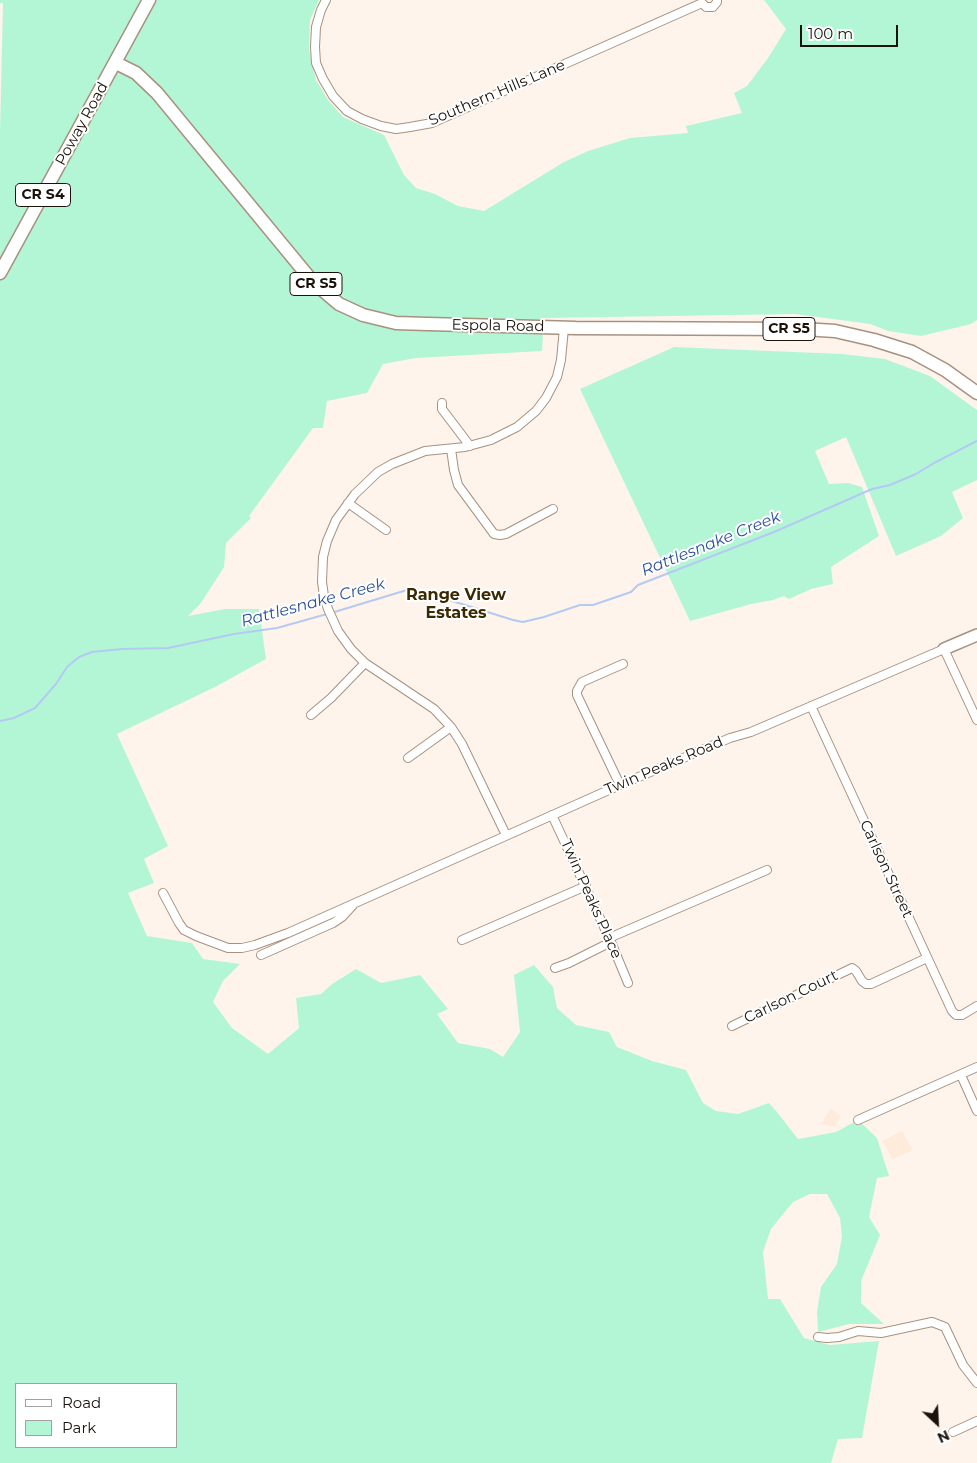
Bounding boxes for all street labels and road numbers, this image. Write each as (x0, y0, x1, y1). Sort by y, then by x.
street label: Southern Hills Lane (426, 56, 568, 130)
street label: Poway Road (52, 79, 112, 169)
road number: CR S4 (15, 184, 70, 206)
road number: CR S5 (290, 272, 342, 296)
street label: Espola Road (451, 316, 545, 336)
road number: CR S5 (763, 318, 815, 340)
street label: Twin Peaks Road (602, 733, 726, 799)
street label: Carlson Street (856, 817, 916, 921)
street label: Twin Peaks Place (557, 837, 625, 961)
street label: Carlson Court (741, 967, 841, 1027)

